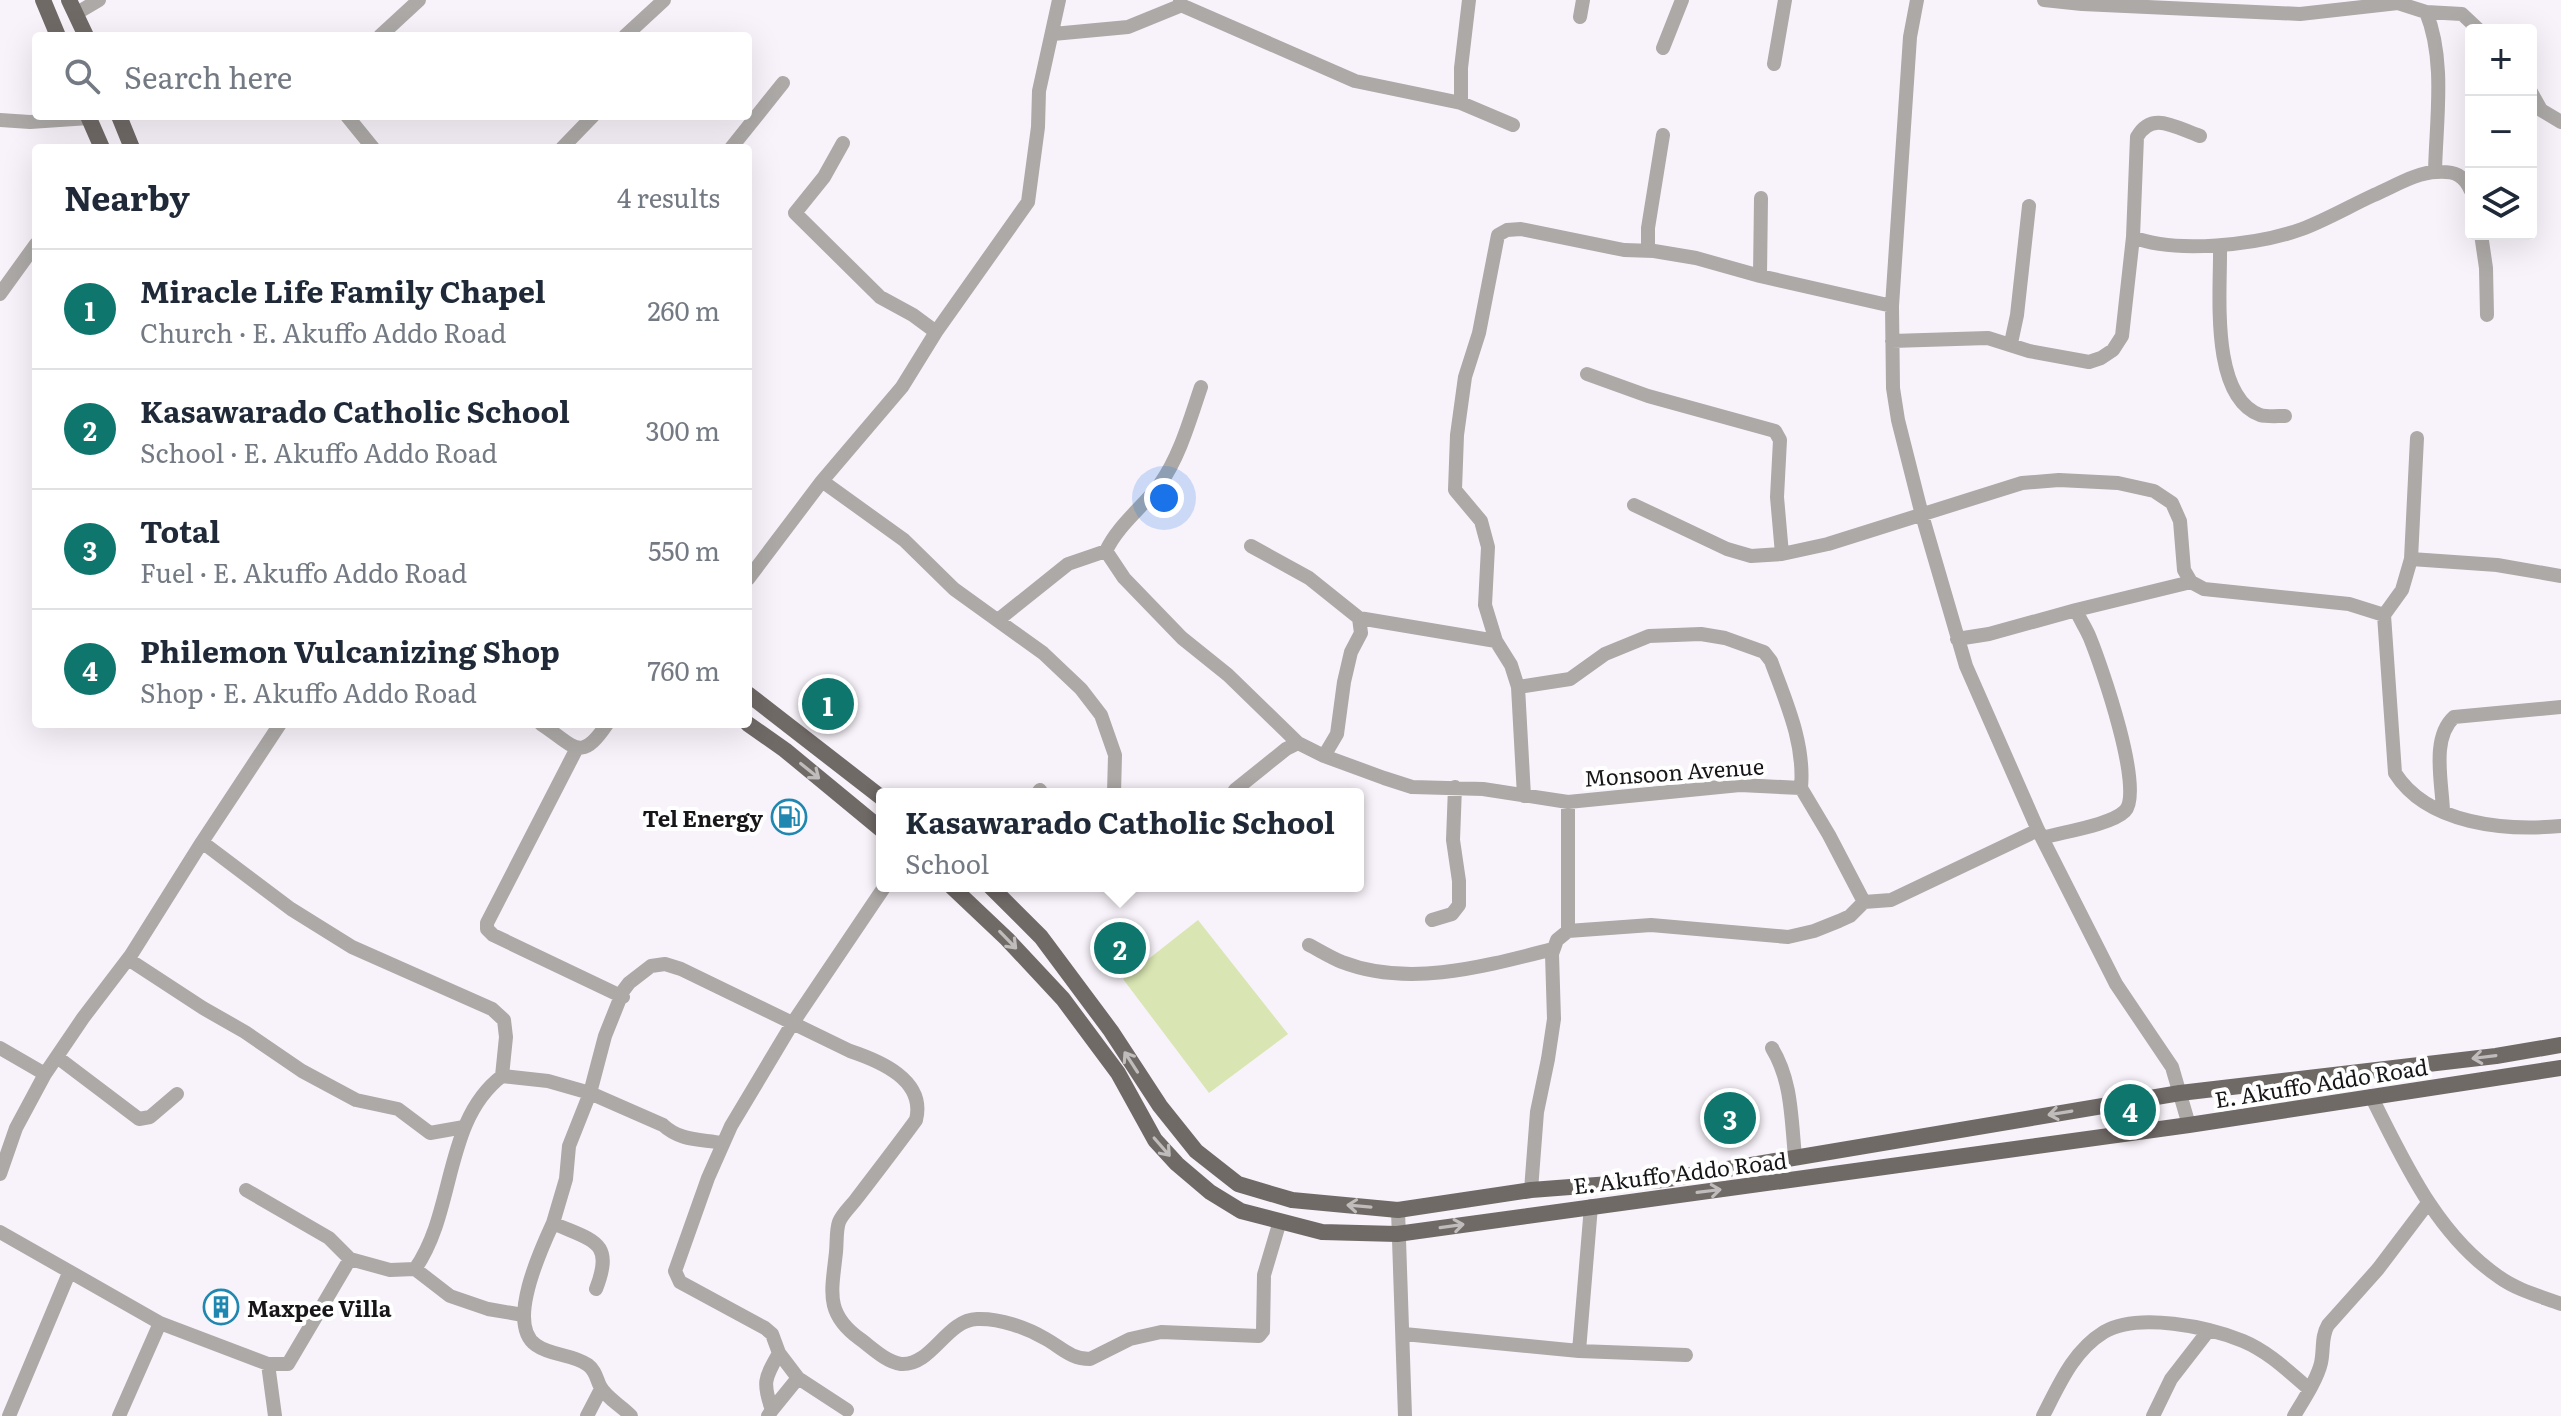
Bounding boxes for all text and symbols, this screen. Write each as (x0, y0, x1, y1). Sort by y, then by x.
map controls (2465, 24, 2537, 240)
button: + (2465, 24, 2537, 96)
search box (32, 32, 752, 120)
icon: search (60, 54, 104, 98)
text: Search here (124, 54, 292, 98)
button: − (2465, 96, 2537, 168)
button: layers (2465, 168, 2537, 240)
text: Nearby (64, 171, 190, 221)
text: 4 results (617, 177, 720, 216)
text: Miracle Life Family Chapel (140, 268, 546, 312)
text: 1 (85, 290, 95, 329)
text: 260 m (647, 290, 720, 329)
text: Church · E. Akuffo Addo Road (140, 312, 506, 351)
text: Kasawarado Catholic School (140, 388, 570, 432)
text: 2 (83, 410, 97, 449)
text: 300 m (645, 410, 720, 449)
text: School · E. Akuffo Addo Road (140, 432, 497, 471)
your location (1144, 478, 1184, 518)
text: Total (140, 508, 220, 552)
text: 3 (83, 530, 97, 569)
text: 550 m (648, 530, 720, 569)
text: Fuel · E. Akuffo Addo Road (140, 552, 467, 591)
text: Philemon Vulcanizing Shop (140, 628, 560, 672)
text: 4 (82, 650, 98, 689)
text: 760 m (647, 650, 720, 689)
text: Shop · E. Akuffo Addo Road (140, 672, 477, 711)
pin: 1 (802, 674, 854, 734)
street label: Monsoon Avenue (1583, 748, 1765, 794)
one-way arrow (799, 762, 820, 780)
popup (876, 788, 1364, 892)
fuel station icon: Tel Energy (770, 798, 808, 836)
text: Kasawarado Catholic School (905, 799, 1335, 843)
place label: Tel Energy (643, 801, 764, 834)
text: School (905, 843, 989, 882)
pin: 2 (1094, 918, 1146, 978)
one-way arrow (998, 930, 1017, 950)
street label: E. Akuffo Addo Road (2212, 1049, 2430, 1115)
one-way arrow (2472, 1050, 2497, 1065)
one-way arrow (1123, 1051, 1139, 1073)
pin: 4 (2104, 1080, 2156, 1140)
pin: 3 (1704, 1088, 1756, 1148)
one-way arrow (2047, 1106, 2073, 1121)
one-way arrow (1153, 1137, 1171, 1157)
street label: E. Akuffo Addo Road (1571, 1143, 1789, 1201)
one-way arrow (1696, 1183, 1722, 1198)
one-way arrow (1346, 1198, 1373, 1213)
one-way arrow (1439, 1218, 1464, 1233)
building icon: Maxpee Villa (202, 1288, 240, 1326)
place label: Maxpee Villa (247, 1291, 392, 1324)

